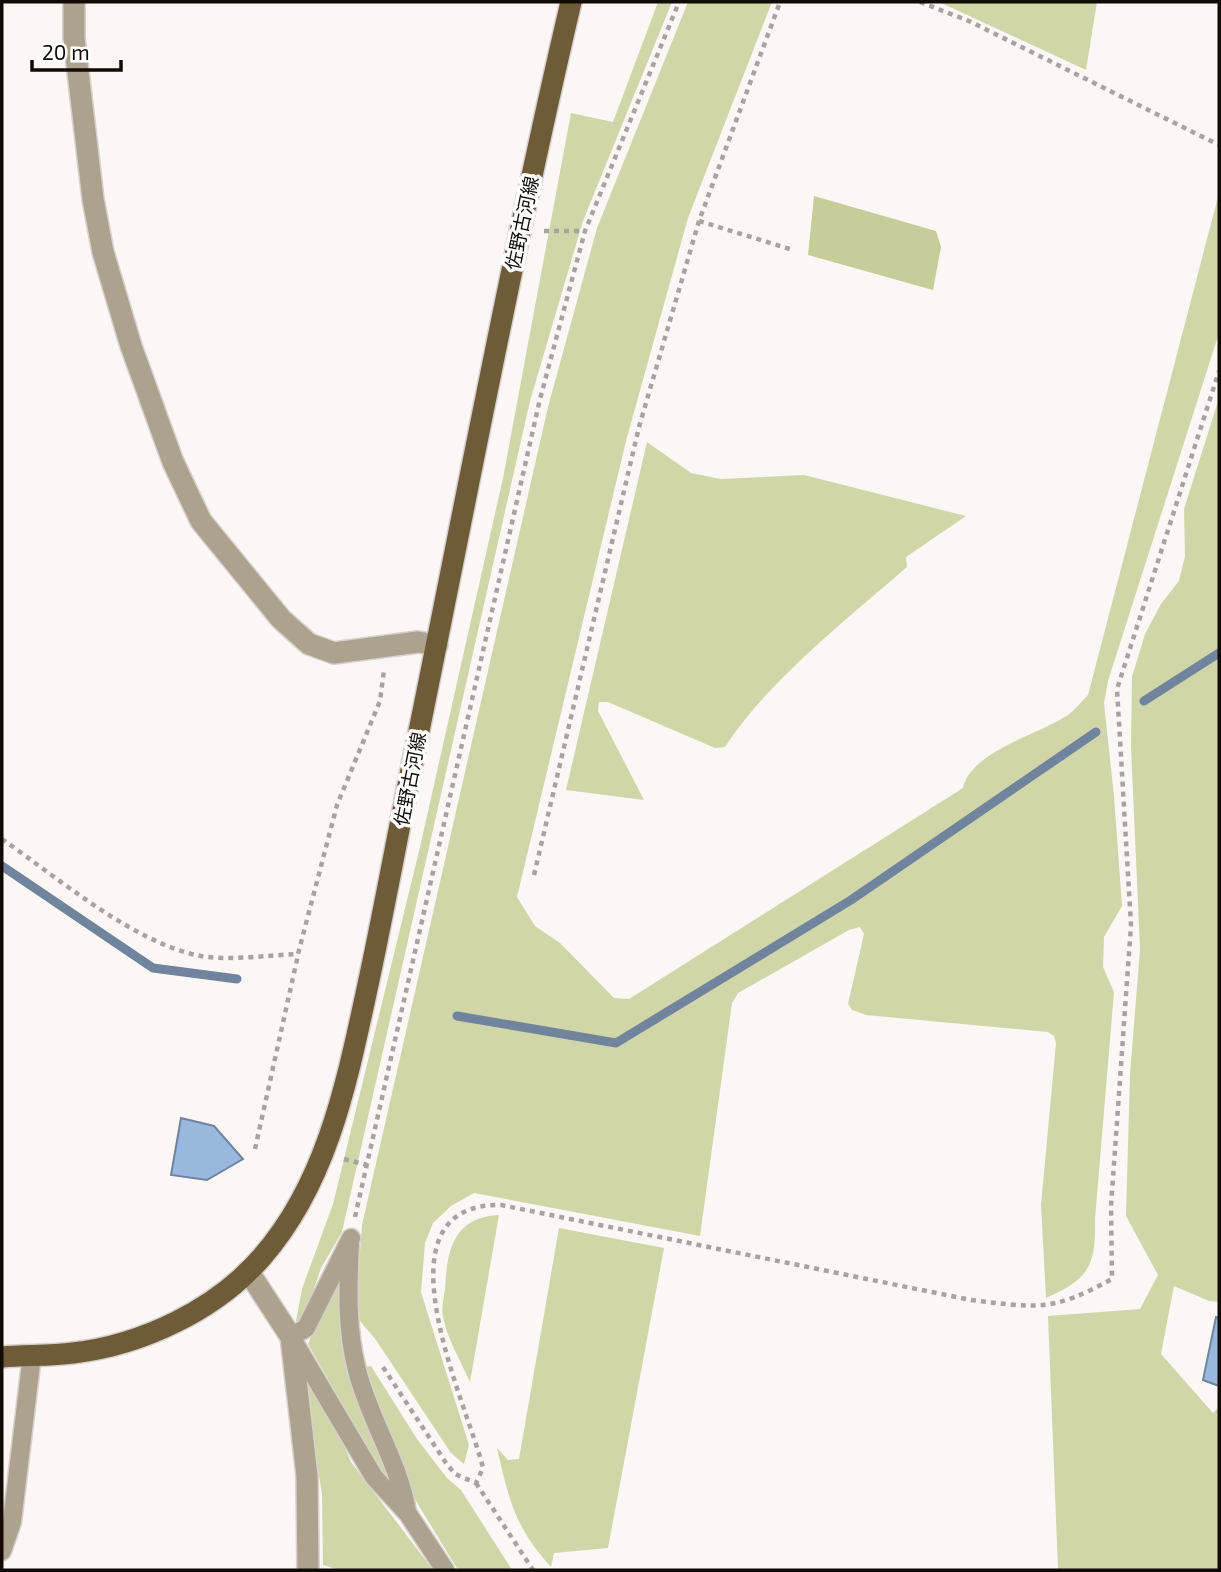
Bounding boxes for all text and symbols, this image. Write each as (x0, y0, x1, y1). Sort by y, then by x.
scale bar (32, 28, 121, 72)
text: 20 m (42, 39, 90, 64)
street label: 佐野古河線 (500, 174, 543, 272)
street label: 佐野古河線 (389, 730, 430, 828)

